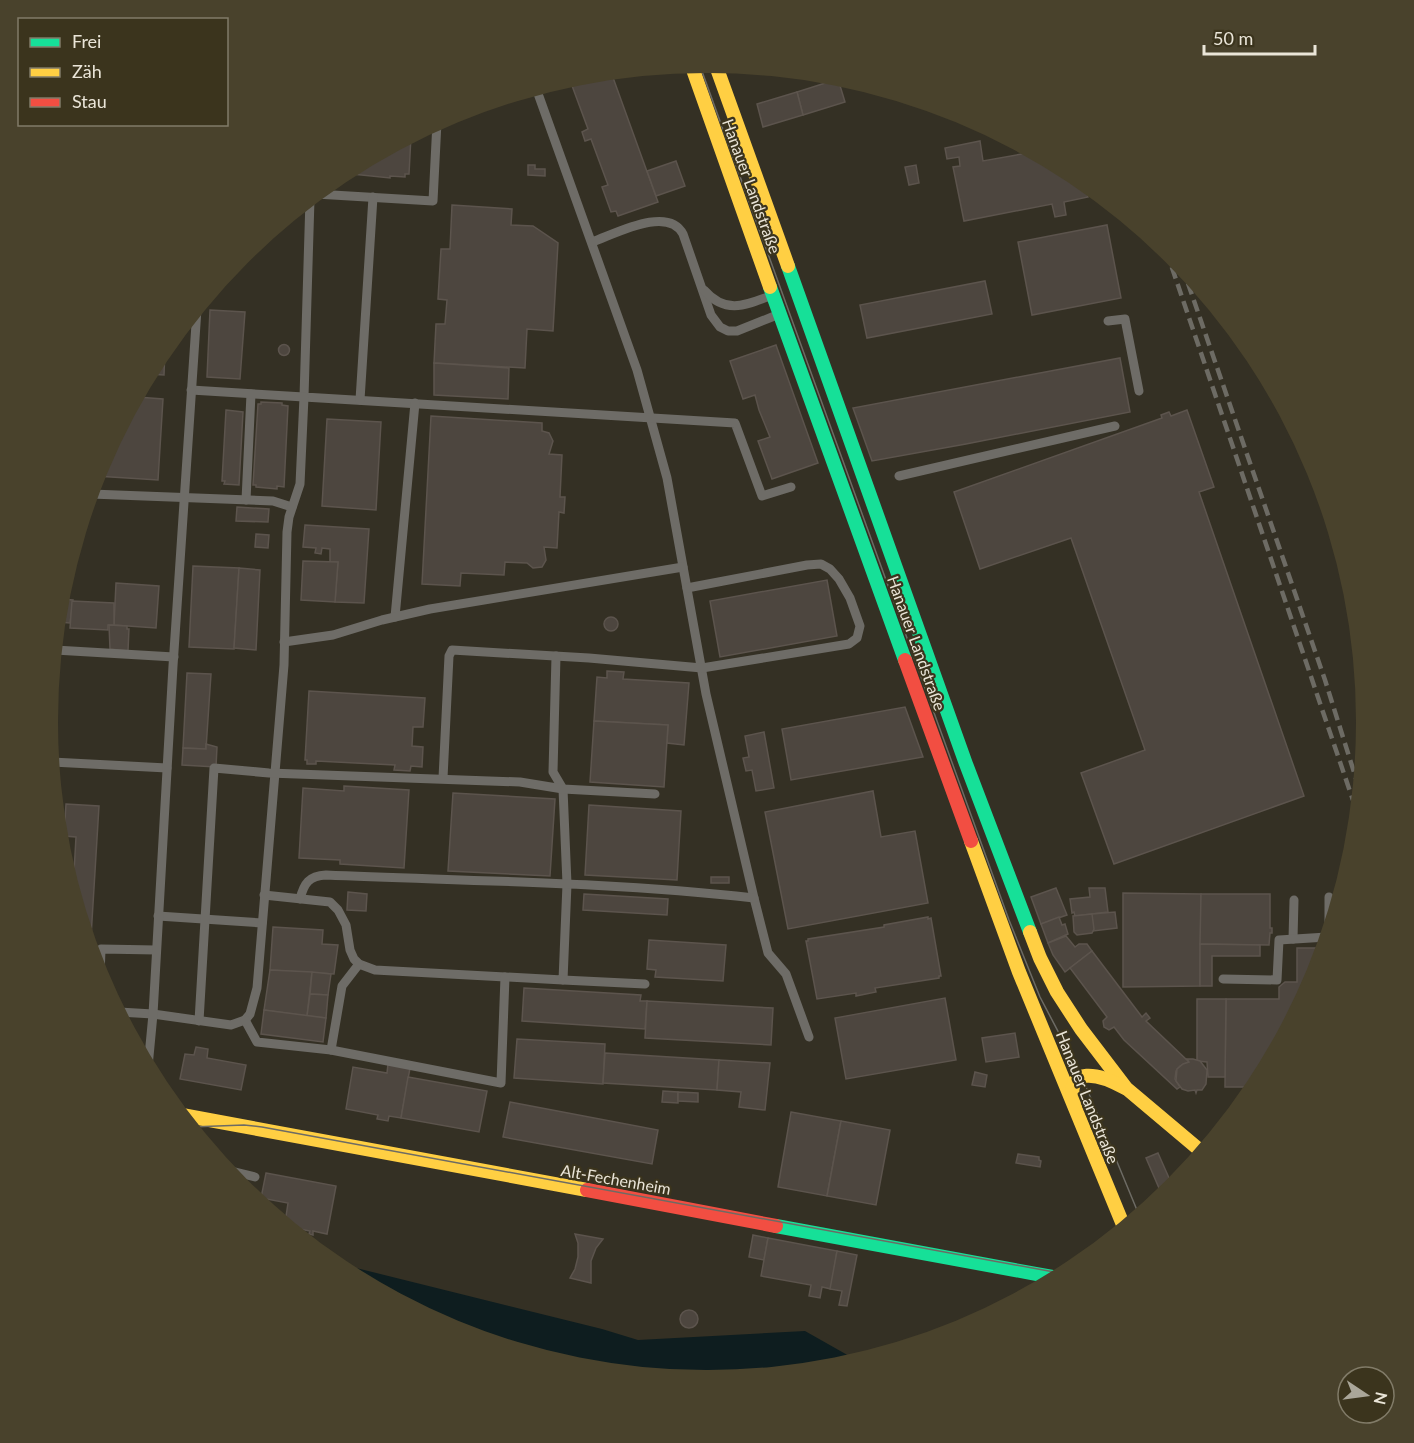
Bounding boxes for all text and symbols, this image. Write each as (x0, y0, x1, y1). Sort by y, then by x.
legend (18, 18, 228, 126)
scale bar (1204, 18, 1315, 56)
text: 50 m (1213, 27, 1253, 49)
text: Frei (72, 30, 101, 52)
text: Zäh (72, 60, 102, 82)
text: Stau (72, 90, 107, 112)
street label: Hanauer Landstraße (719, 116, 785, 256)
street label: Hanauer Landstraße (884, 573, 950, 713)
street label: Hanauer Landstraße (1053, 1028, 1123, 1166)
street label: Alt-Fechenheim (560, 1160, 672, 1198)
north arrow (1336, 1365, 1396, 1425)
text: N (1370, 1390, 1392, 1407)

